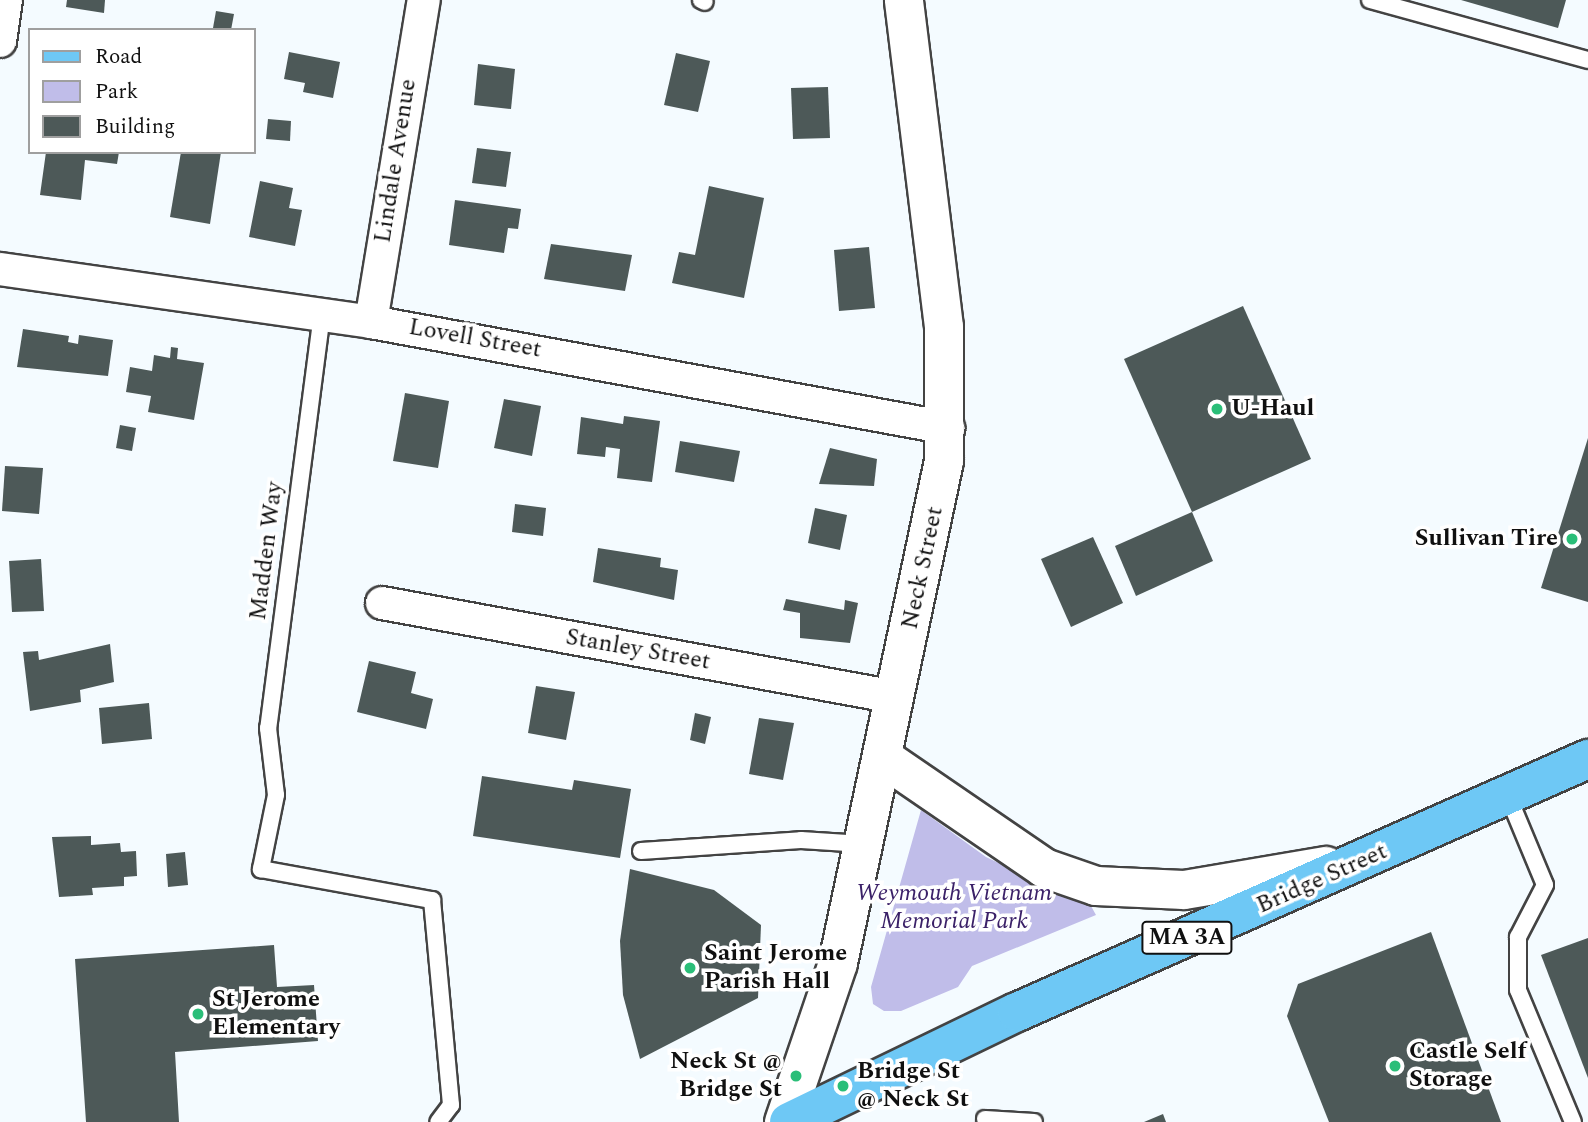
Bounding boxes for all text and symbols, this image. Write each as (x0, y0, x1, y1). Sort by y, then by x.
legend (28, 28, 256, 154)
text: Road (95, 41, 142, 73)
text: Park (95, 76, 138, 108)
street label: Lindale Avenue (369, 77, 423, 245)
text: Building (95, 111, 175, 143)
street label: Lovell Street (406, 313, 544, 365)
place label: U-Haul (1231, 395, 1314, 423)
marker: U-Haul (1209, 401, 1225, 417)
street label: Madden Way (244, 480, 290, 622)
street label: Neck Street (896, 504, 950, 632)
place label: Sullivan Tire (1415, 525, 1558, 553)
marker: Sullivan Tire (1564, 531, 1580, 547)
street label: Stanley Street (563, 623, 713, 677)
street label: Bridge Street (1252, 837, 1392, 921)
park label: Weymouth Vietnam Memorial Park (856, 880, 1052, 936)
road number: MA 3A (1140, 918, 1234, 958)
place label: Saint Jerome Parish Hall (704, 940, 847, 996)
marker: Saint Jerome Parish Hall (682, 960, 698, 976)
place label: St Jerome Elementary (212, 986, 340, 1042)
marker: St Jerome Elementary (190, 1006, 206, 1022)
place label: Castle Self Storage (1409, 1038, 1527, 1094)
place label: Neck St @ Bridge St (670, 1048, 782, 1104)
place label: Bridge St @ Neck St (857, 1058, 969, 1114)
marker: Castle Self Storage (1387, 1058, 1403, 1074)
marker: Neck St @ Bridge St (788, 1068, 804, 1084)
marker: Bridge St @ Neck St (835, 1078, 851, 1094)

